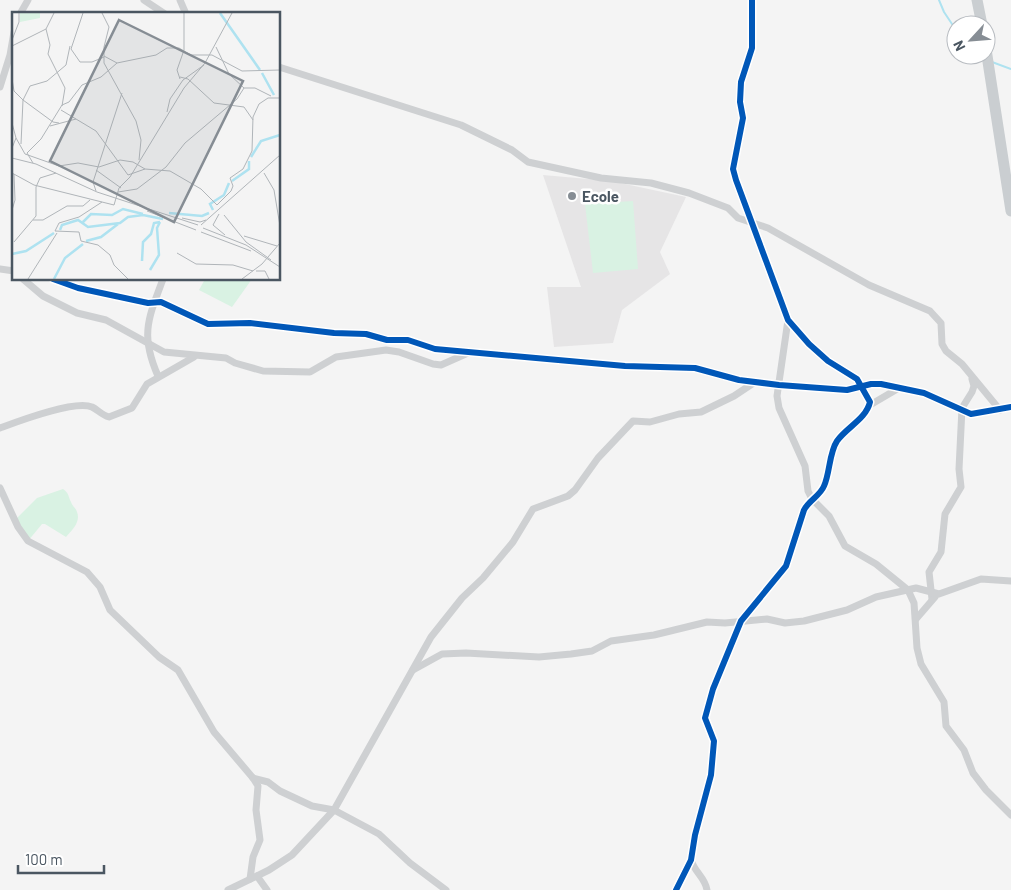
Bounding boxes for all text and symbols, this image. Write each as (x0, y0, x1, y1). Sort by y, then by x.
inset map (12, 12, 280, 280)
north arrow (946, 15, 996, 65)
text: N (949, 38, 969, 54)
place label: Ecole (582, 187, 619, 205)
marker: Ecole (566, 190, 578, 202)
scale bar (18, 842, 104, 874)
text: 100 m (25, 850, 63, 868)

